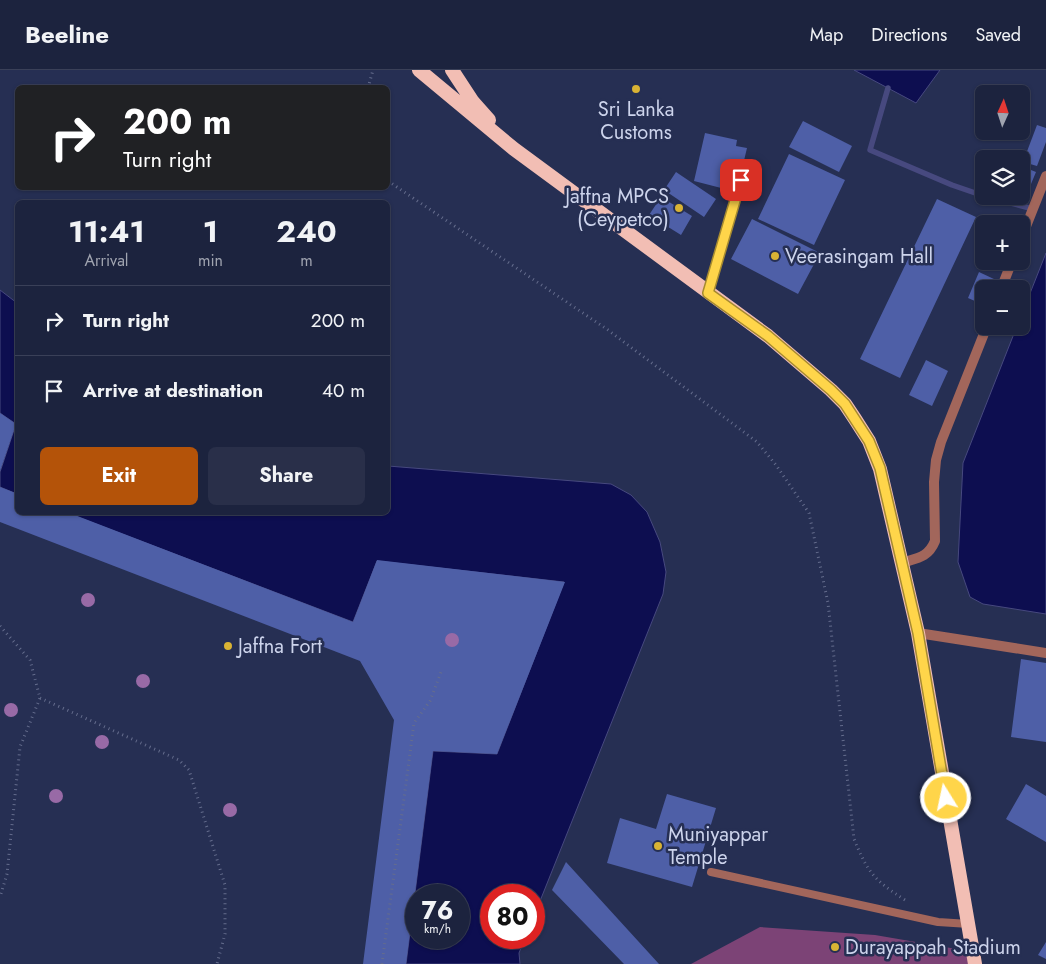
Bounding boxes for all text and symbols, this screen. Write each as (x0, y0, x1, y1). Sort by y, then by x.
text: Beeline (25, 17, 109, 52)
text: Map (810, 22, 843, 48)
text: Directions (871, 22, 947, 48)
text: Saved (975, 22, 1021, 48)
marker: Sri Lanka Customs (630, 83, 642, 95)
north arrow (975, 85, 1030, 140)
map controls (975, 85, 1030, 335)
place label: Sri Lanka Customs (598, 95, 674, 147)
text: 200 m (123, 97, 232, 147)
icon: right (40, 105, 105, 170)
text: Turn right (123, 143, 211, 175)
button: layers (975, 150, 1030, 205)
pin (720, 159, 762, 201)
icon: arrive (727, 166, 755, 194)
place label: Jaffna MPCS (Ceypetco) (562, 182, 669, 234)
marker: Jaffna MPCS (Ceypetco) (673, 202, 685, 214)
text: 11:41 (68, 210, 145, 253)
text: 1 (203, 210, 218, 253)
text: 240 (276, 210, 337, 253)
button: + (975, 215, 1030, 270)
place label: Veerasingam Hall (785, 242, 933, 271)
text: Arrival (84, 249, 129, 272)
text: min (198, 249, 223, 272)
text: m (300, 249, 313, 272)
marker: Veerasingam Hall (769, 250, 781, 262)
button: − (975, 280, 1030, 335)
icon: right (40, 307, 68, 335)
text: Turn right (83, 307, 169, 334)
text: 200 m (311, 307, 365, 334)
icon: arrive (40, 377, 68, 405)
text: Arrive at destination (83, 377, 263, 404)
text: 40 m (322, 377, 365, 404)
button: Exit (40, 447, 198, 505)
button: Share (208, 447, 365, 505)
place label: Jaffna Fort (235, 632, 322, 661)
marker: Jaffna Fort (222, 640, 234, 652)
position arrow (919, 771, 971, 823)
place label: Muniyappar Temple (668, 820, 768, 872)
marker: Muniyappar Temple (652, 840, 664, 852)
speed limit sign: 80 (480, 884, 545, 949)
text: 76 (422, 892, 453, 928)
text: km/h (424, 920, 451, 938)
place label: Durayappah Stadium (845, 933, 1021, 962)
marker: Durayappah Stadium (829, 941, 841, 953)

